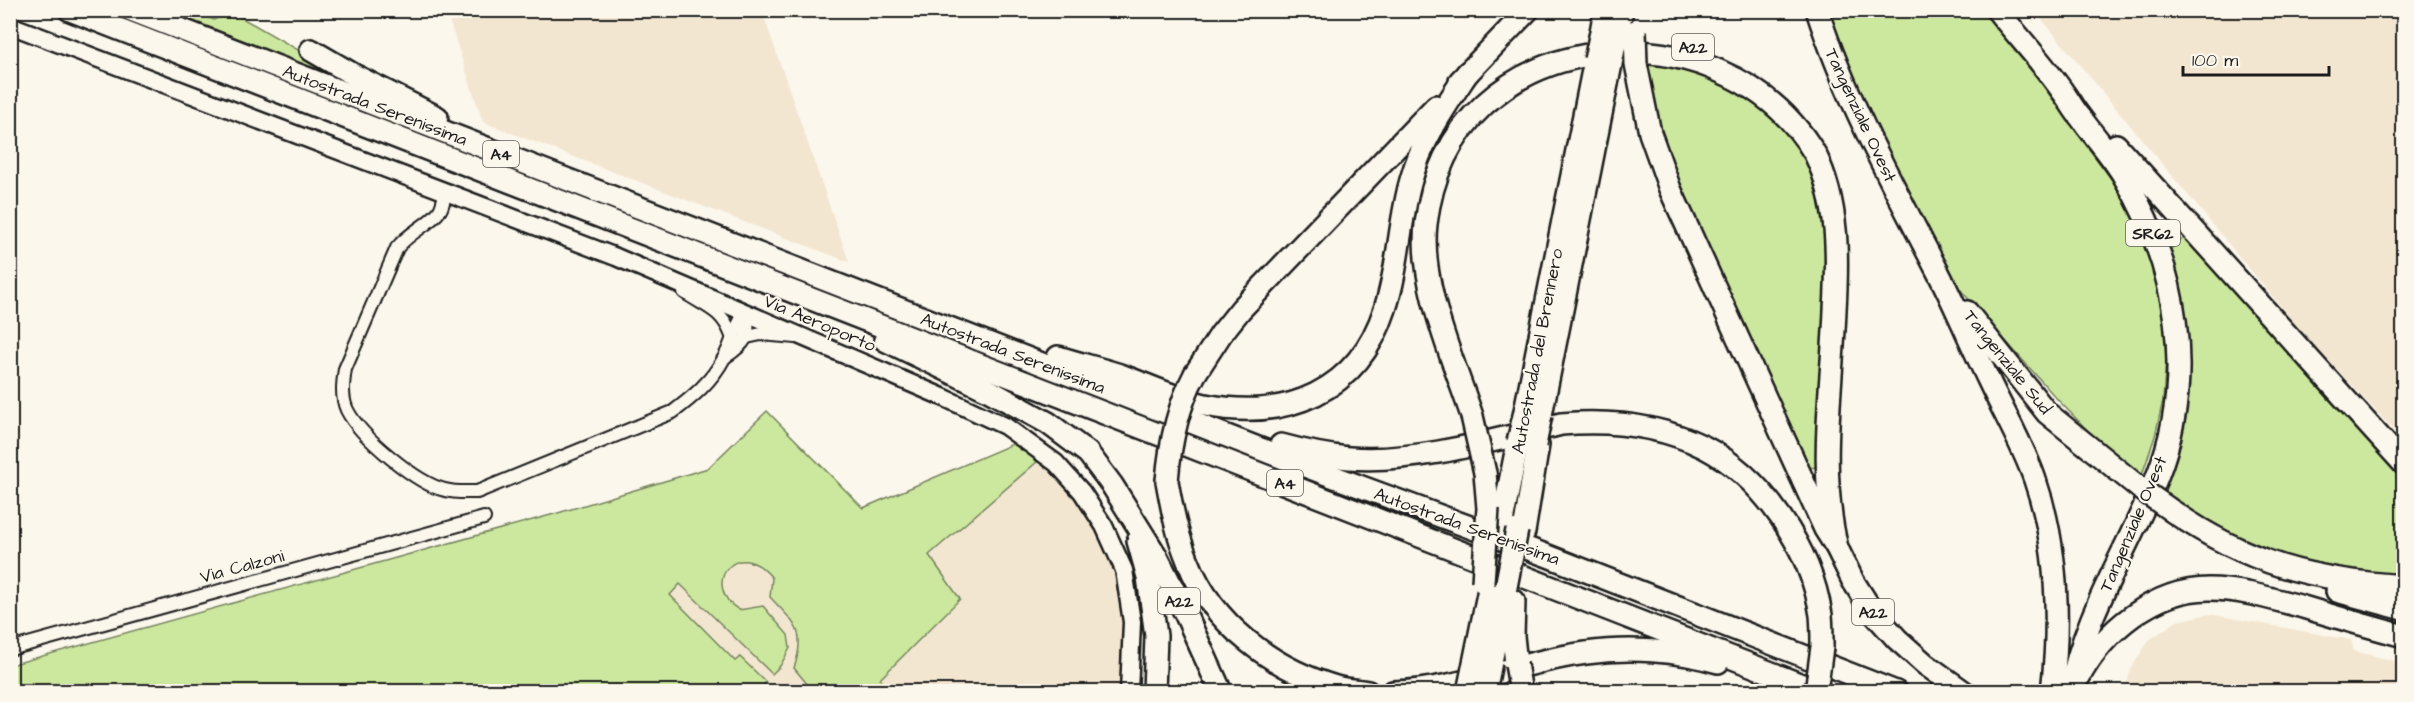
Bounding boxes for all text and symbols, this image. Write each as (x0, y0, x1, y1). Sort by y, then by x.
road number: A22 (1672, 34, 1714, 60)
scale bar (2183, 39, 2328, 77)
street label: Tangenziale Ovest (1818, 44, 1903, 187)
text: 100 m (2192, 48, 2238, 73)
street label: Autostrada Serenissima (279, 59, 471, 152)
road number: A4 (483, 141, 519, 167)
road number: SR62 (2126, 220, 2180, 246)
street label: Autostrada del Brennero (1505, 246, 1570, 456)
street label: Via Aeroporto (760, 289, 880, 358)
street label: Tangenziale Sud (1957, 305, 2058, 421)
street label: Autostrada Serenissima (917, 307, 1109, 400)
street label: Tangenziale Ovest (2094, 452, 2175, 596)
road number: A4 (1267, 470, 1303, 496)
street label: Autostrada Serenissima (1371, 481, 1563, 572)
street label: Via Calzoni (197, 543, 287, 590)
road number: A22 (1158, 588, 1200, 614)
road number: A22 (1852, 599, 1894, 625)

